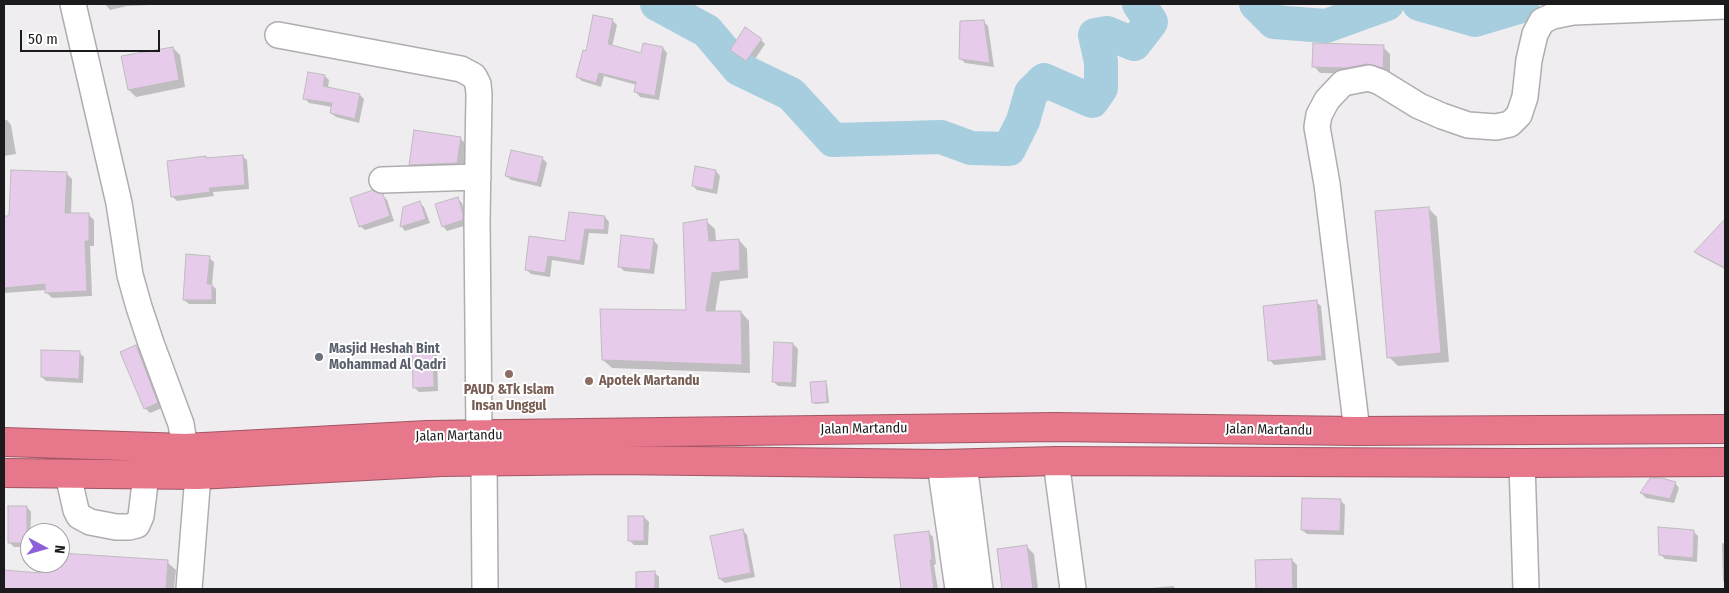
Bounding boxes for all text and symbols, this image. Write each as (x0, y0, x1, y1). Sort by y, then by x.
scale bar (22, 20, 162, 52)
text: 50 m (28, 30, 58, 48)
place label: Masjid Heshah Bint Mohammad Al Qadri (329, 341, 446, 374)
marker: Masjid Heshah Bint Mohammad Al Qadri (313, 351, 325, 363)
marker: PAUD &Tk Islam Insan Unggul (503, 368, 515, 380)
place label: Apotek Martandu (599, 373, 700, 389)
marker: Apotek Martandu (583, 375, 595, 387)
place label: PAUD &Tk Islam Insan Unggul (464, 382, 554, 414)
street label: Jalan Martandu (820, 420, 908, 438)
street label: Jalan Martandu (1225, 421, 1313, 439)
street label: Jalan Martandu (415, 427, 503, 445)
north arrow (20, 523, 70, 573)
text: N (51, 544, 68, 555)

